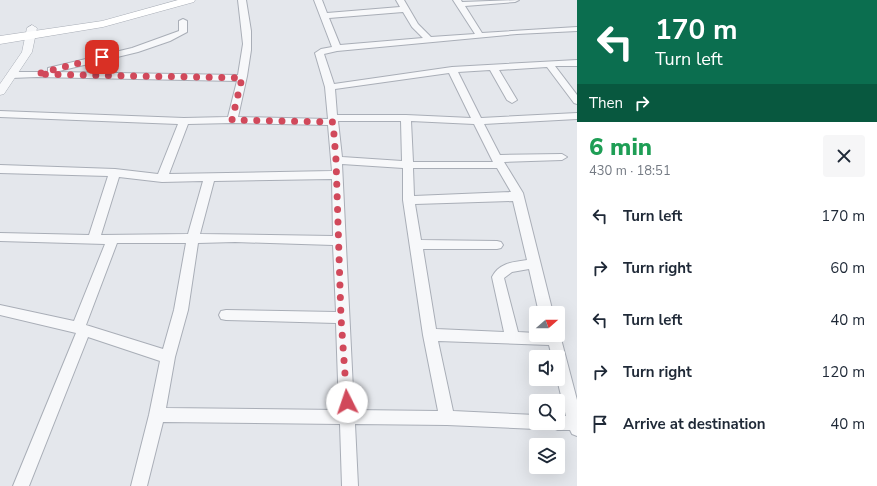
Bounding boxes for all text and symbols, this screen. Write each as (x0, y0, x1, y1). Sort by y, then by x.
text: 170 m (655, 11, 738, 49)
icon: left (589, 16, 641, 68)
pin (85, 40, 119, 74)
icon: arrive (91, 46, 113, 68)
text: Turn left (655, 47, 723, 71)
icon: right (631, 92, 653, 114)
text: Then (589, 93, 623, 113)
text: 6 min (589, 131, 652, 163)
button: close (823, 135, 865, 177)
text: 430 m · 18:51 (589, 162, 671, 180)
icon: left (589, 205, 611, 227)
text: Turn left (623, 206, 682, 226)
text: 170 m (821, 206, 865, 226)
icon: right (589, 257, 611, 279)
text: Turn right (623, 258, 692, 278)
text: 60 m (830, 258, 865, 278)
north arrow (529, 306, 565, 342)
map controls (529, 306, 565, 474)
icon: left (589, 309, 611, 331)
text: Turn left (623, 310, 682, 330)
text: 40 m (830, 310, 865, 330)
button: sound (529, 350, 565, 386)
icon: right (589, 361, 611, 383)
text: Turn right (623, 362, 692, 382)
text: 120 m (821, 362, 865, 382)
position arrow (326, 381, 368, 423)
button: search (529, 394, 565, 430)
icon: arrive (589, 413, 611, 435)
text: Arrive at destination (623, 414, 766, 434)
text: 40 m (830, 414, 865, 434)
button: layers (529, 438, 565, 474)

